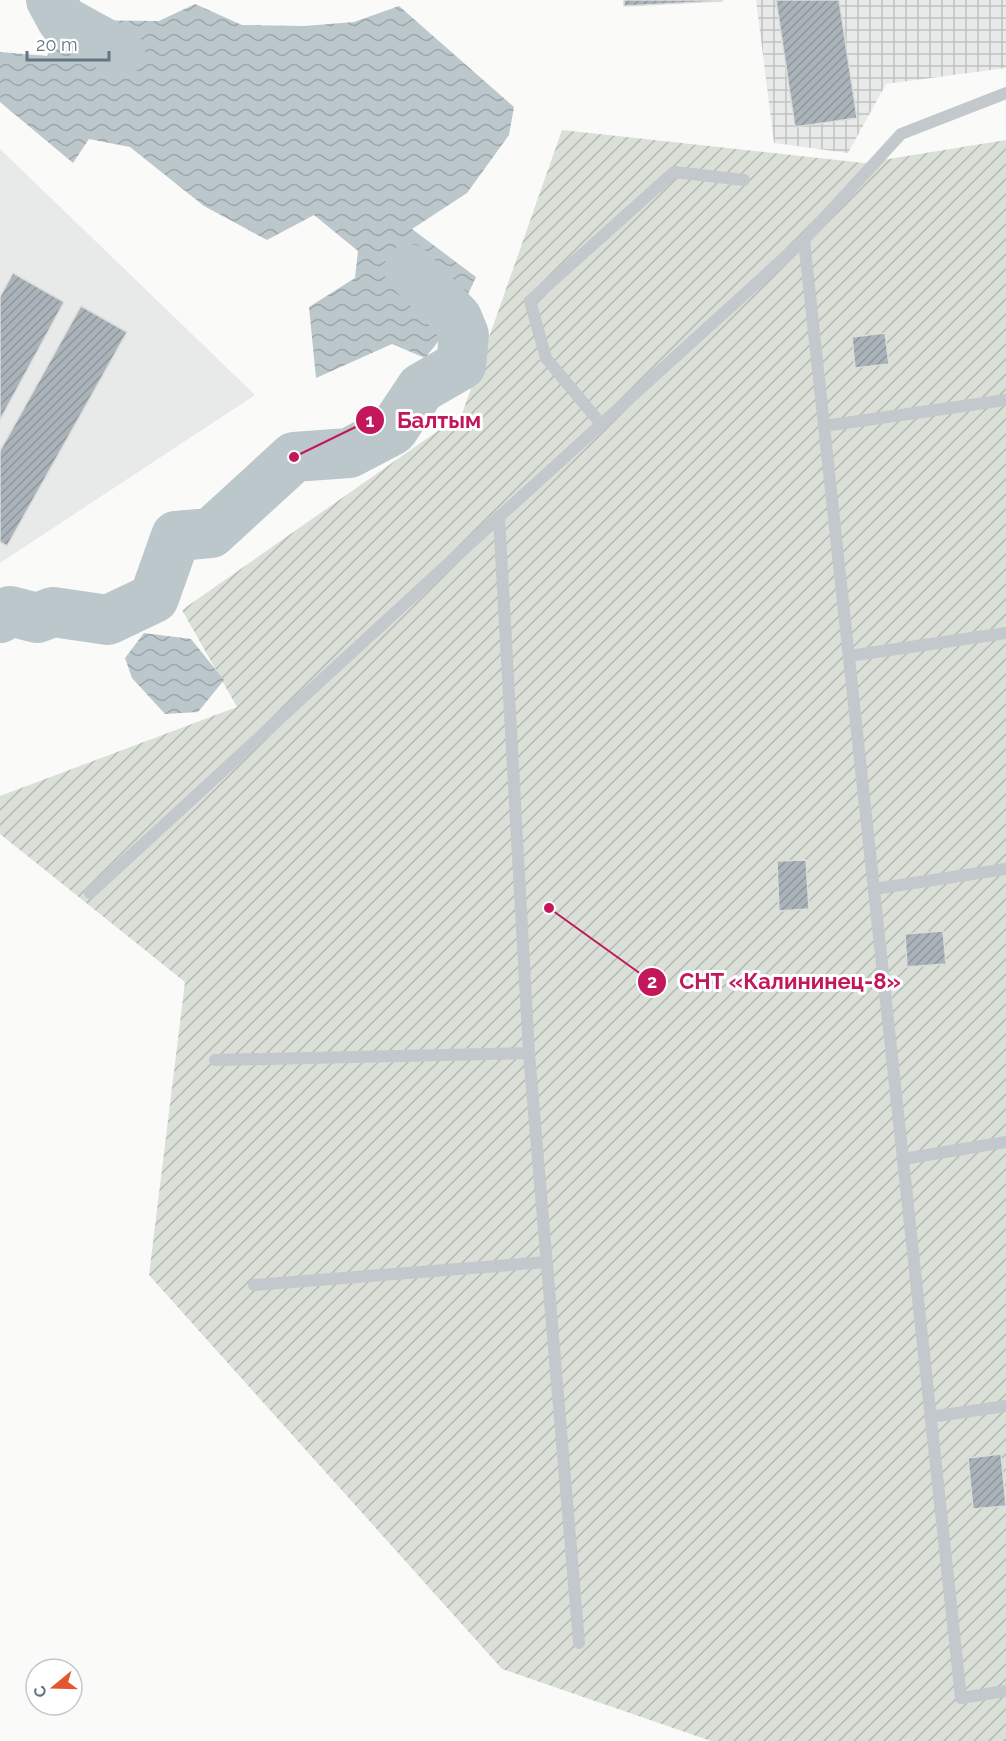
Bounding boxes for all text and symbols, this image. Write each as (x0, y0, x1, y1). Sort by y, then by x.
scale bar (27, 24, 110, 62)
text: 20 m (36, 34, 78, 55)
callout: Балтым (355, 400, 493, 440)
text: Балтым (397, 407, 481, 433)
text: 1 (366, 410, 375, 431)
callout: СНТ «Калининец-8» (637, 962, 914, 1002)
text: СНТ «Калининец-8» (679, 968, 901, 994)
text: 2 (647, 971, 657, 992)
north arrow (24, 1657, 84, 1717)
text: С (30, 1683, 51, 1700)

